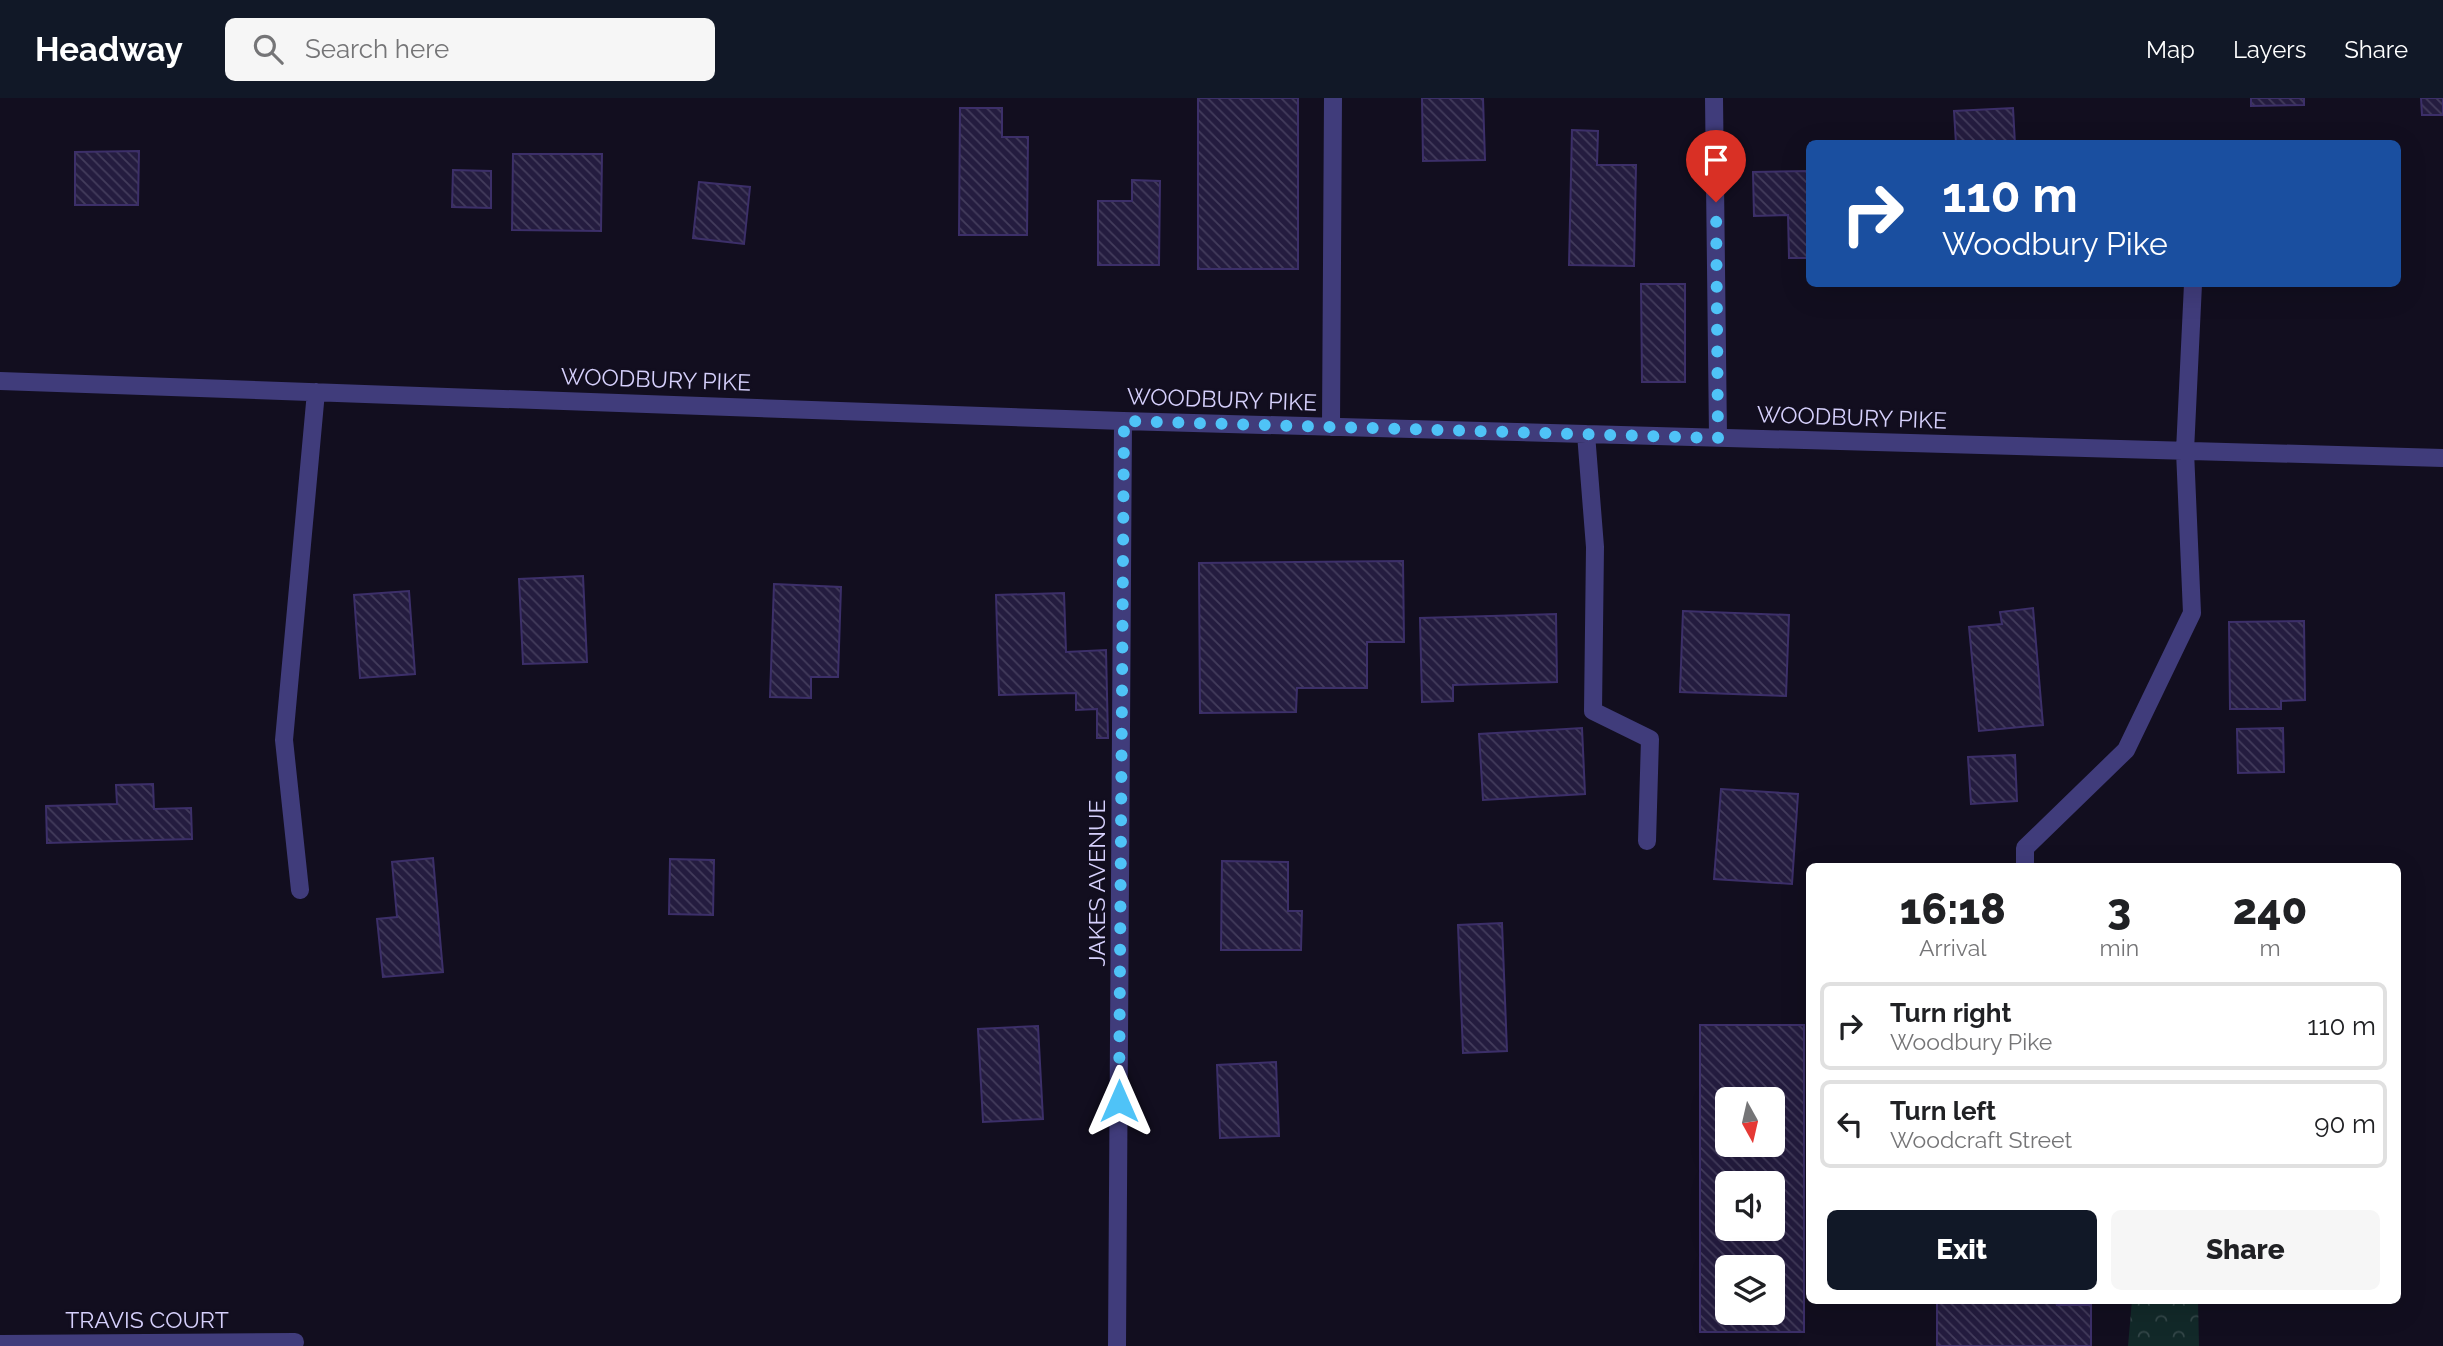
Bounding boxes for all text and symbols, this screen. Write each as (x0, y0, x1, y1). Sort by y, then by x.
search box (225, 18, 715, 81)
text: Headway (35, 30, 183, 69)
icon: search (249, 30, 287, 68)
text: Search here (305, 34, 449, 64)
text: Map (2146, 35, 2195, 64)
text: Layers (2233, 35, 2306, 64)
text: Share (2344, 35, 2408, 64)
pin (1686, 130, 1746, 202)
icon: arrive (1697, 141, 1735, 179)
text: 110 m (1942, 166, 2078, 223)
icon: right (1827, 168, 1918, 259)
text: Woodbury Pike (1942, 225, 2168, 262)
street label: WOODBURY PIKE (560, 362, 752, 396)
street label: WOODBURY PIKE (1126, 382, 1318, 416)
street label: WOODBURY PIKE (1756, 400, 1948, 434)
street label: JAKES AVENUE (1083, 800, 1110, 967)
text: 16:18 (1900, 885, 2006, 934)
text: 3 (2107, 885, 2131, 934)
text: 240 (2233, 885, 2307, 934)
text: Arrival (1919, 934, 1987, 961)
text: min (2100, 934, 2139, 961)
text: m (2259, 934, 2281, 961)
text: Turn right (1890, 998, 2011, 1028)
icon: right (1831, 1007, 1869, 1045)
text: 110 m (2307, 1011, 2376, 1041)
text: Woodbury Pike (1890, 1028, 2052, 1055)
position arrow (1082, 1064, 1156, 1138)
north arrow (1715, 1087, 1785, 1157)
map controls (1715, 1087, 1785, 1325)
text: Turn left (1890, 1096, 1996, 1126)
icon: left (1831, 1105, 1869, 1143)
text: 90 m (2314, 1109, 2376, 1139)
text: Woodcraft Street (1890, 1126, 2072, 1153)
button: sound (1715, 1171, 1785, 1241)
button: Exit (1827, 1210, 2097, 1290)
button: Share (2111, 1210, 2380, 1290)
button: layers (1715, 1255, 1785, 1325)
street label: TRAVIS COURT (65, 1306, 229, 1333)

